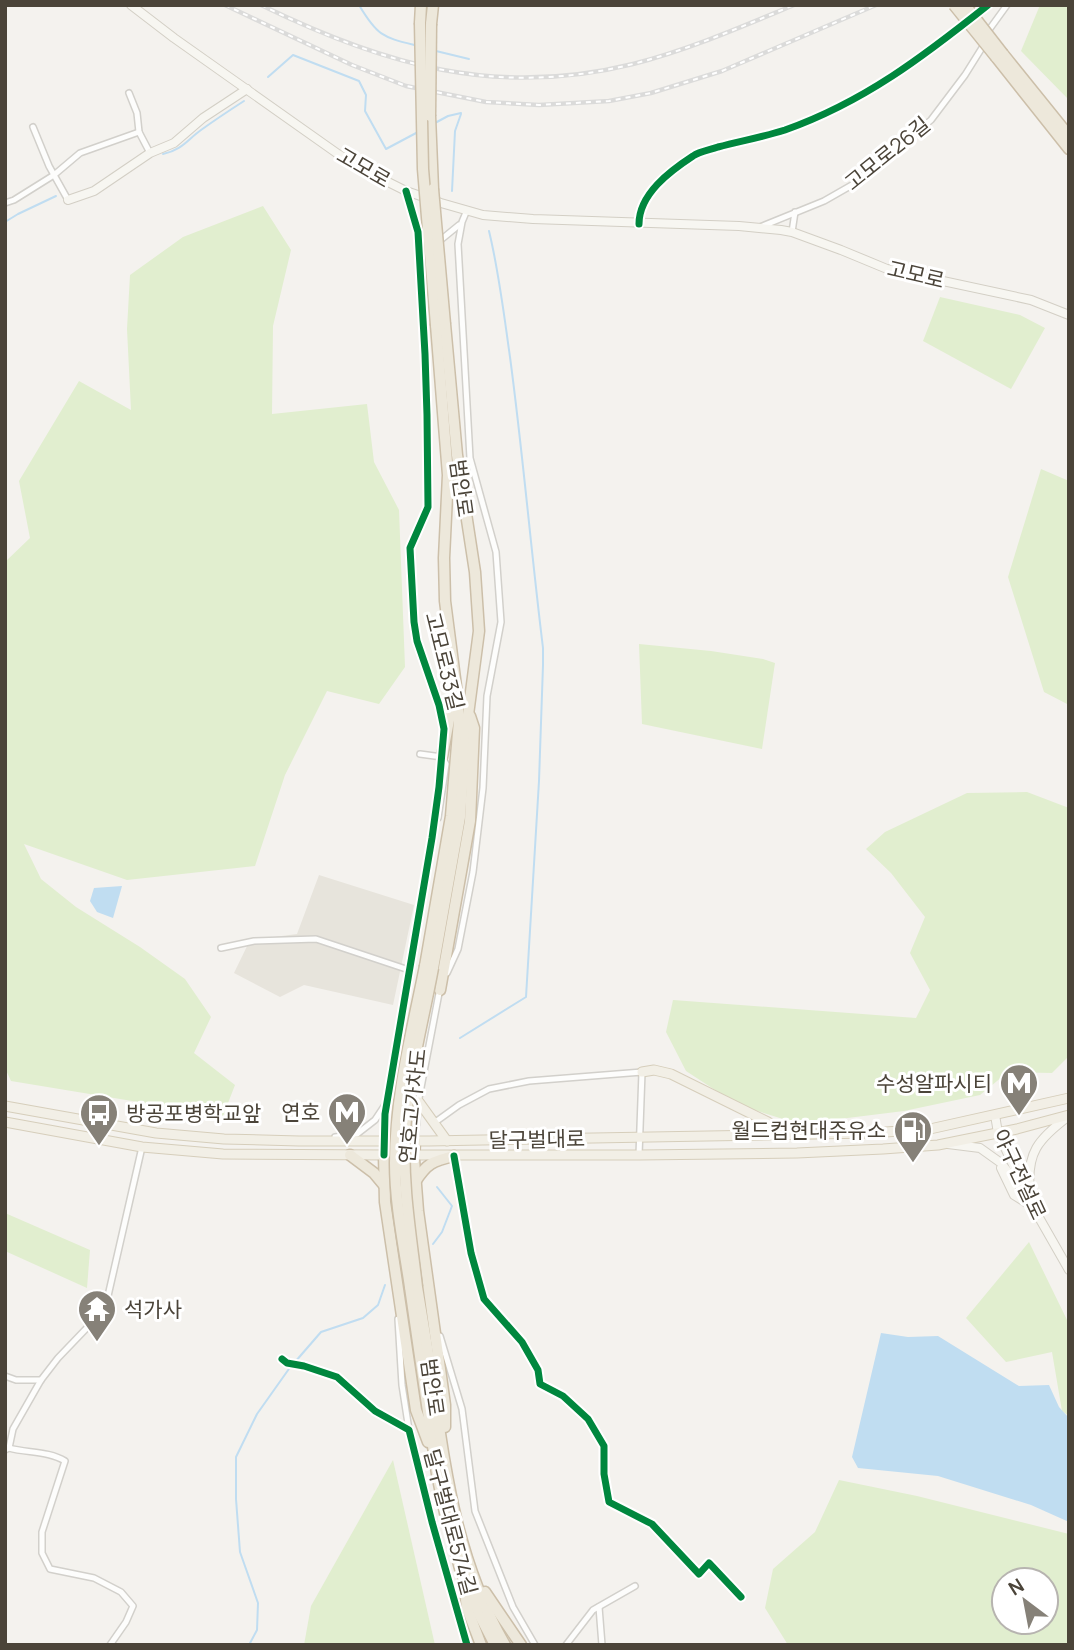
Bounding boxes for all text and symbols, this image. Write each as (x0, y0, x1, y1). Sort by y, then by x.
street label: 고모로26길 (838, 110, 936, 196)
street label: 고모로 (332, 140, 396, 194)
street label: 고모로 (885, 254, 947, 294)
street label: 범안로 (444, 457, 480, 519)
street label: 고모로33길 (419, 609, 471, 713)
street label: 연호고가차도 (392, 1047, 432, 1165)
metro station icon: 수성알파시티 (998, 1062, 1040, 1117)
place label: 수성알파시티 (876, 1069, 992, 1097)
metro station icon: 연호 (326, 1091, 368, 1146)
bus stop icon: 방공포병학교앞 (78, 1092, 120, 1147)
place label: 연호 (281, 1098, 320, 1126)
place label: 방공포병학교앞 (126, 1099, 261, 1127)
fuel station icon: 월드컵현대주유소 (892, 1109, 934, 1164)
place label: 월드컵현대주유소 (731, 1116, 886, 1144)
street label: 달구벌대로 (488, 1124, 586, 1154)
street label: 야구전설로 (987, 1124, 1053, 1224)
temple icon: 석가사 (76, 1288, 118, 1343)
place label: 석가사 (124, 1295, 182, 1323)
street label: 범안로 (415, 1356, 451, 1418)
street label: 달구벌대로574길 (418, 1446, 484, 1598)
north arrow (990, 1566, 1060, 1636)
text: N (1003, 1572, 1029, 1601)

